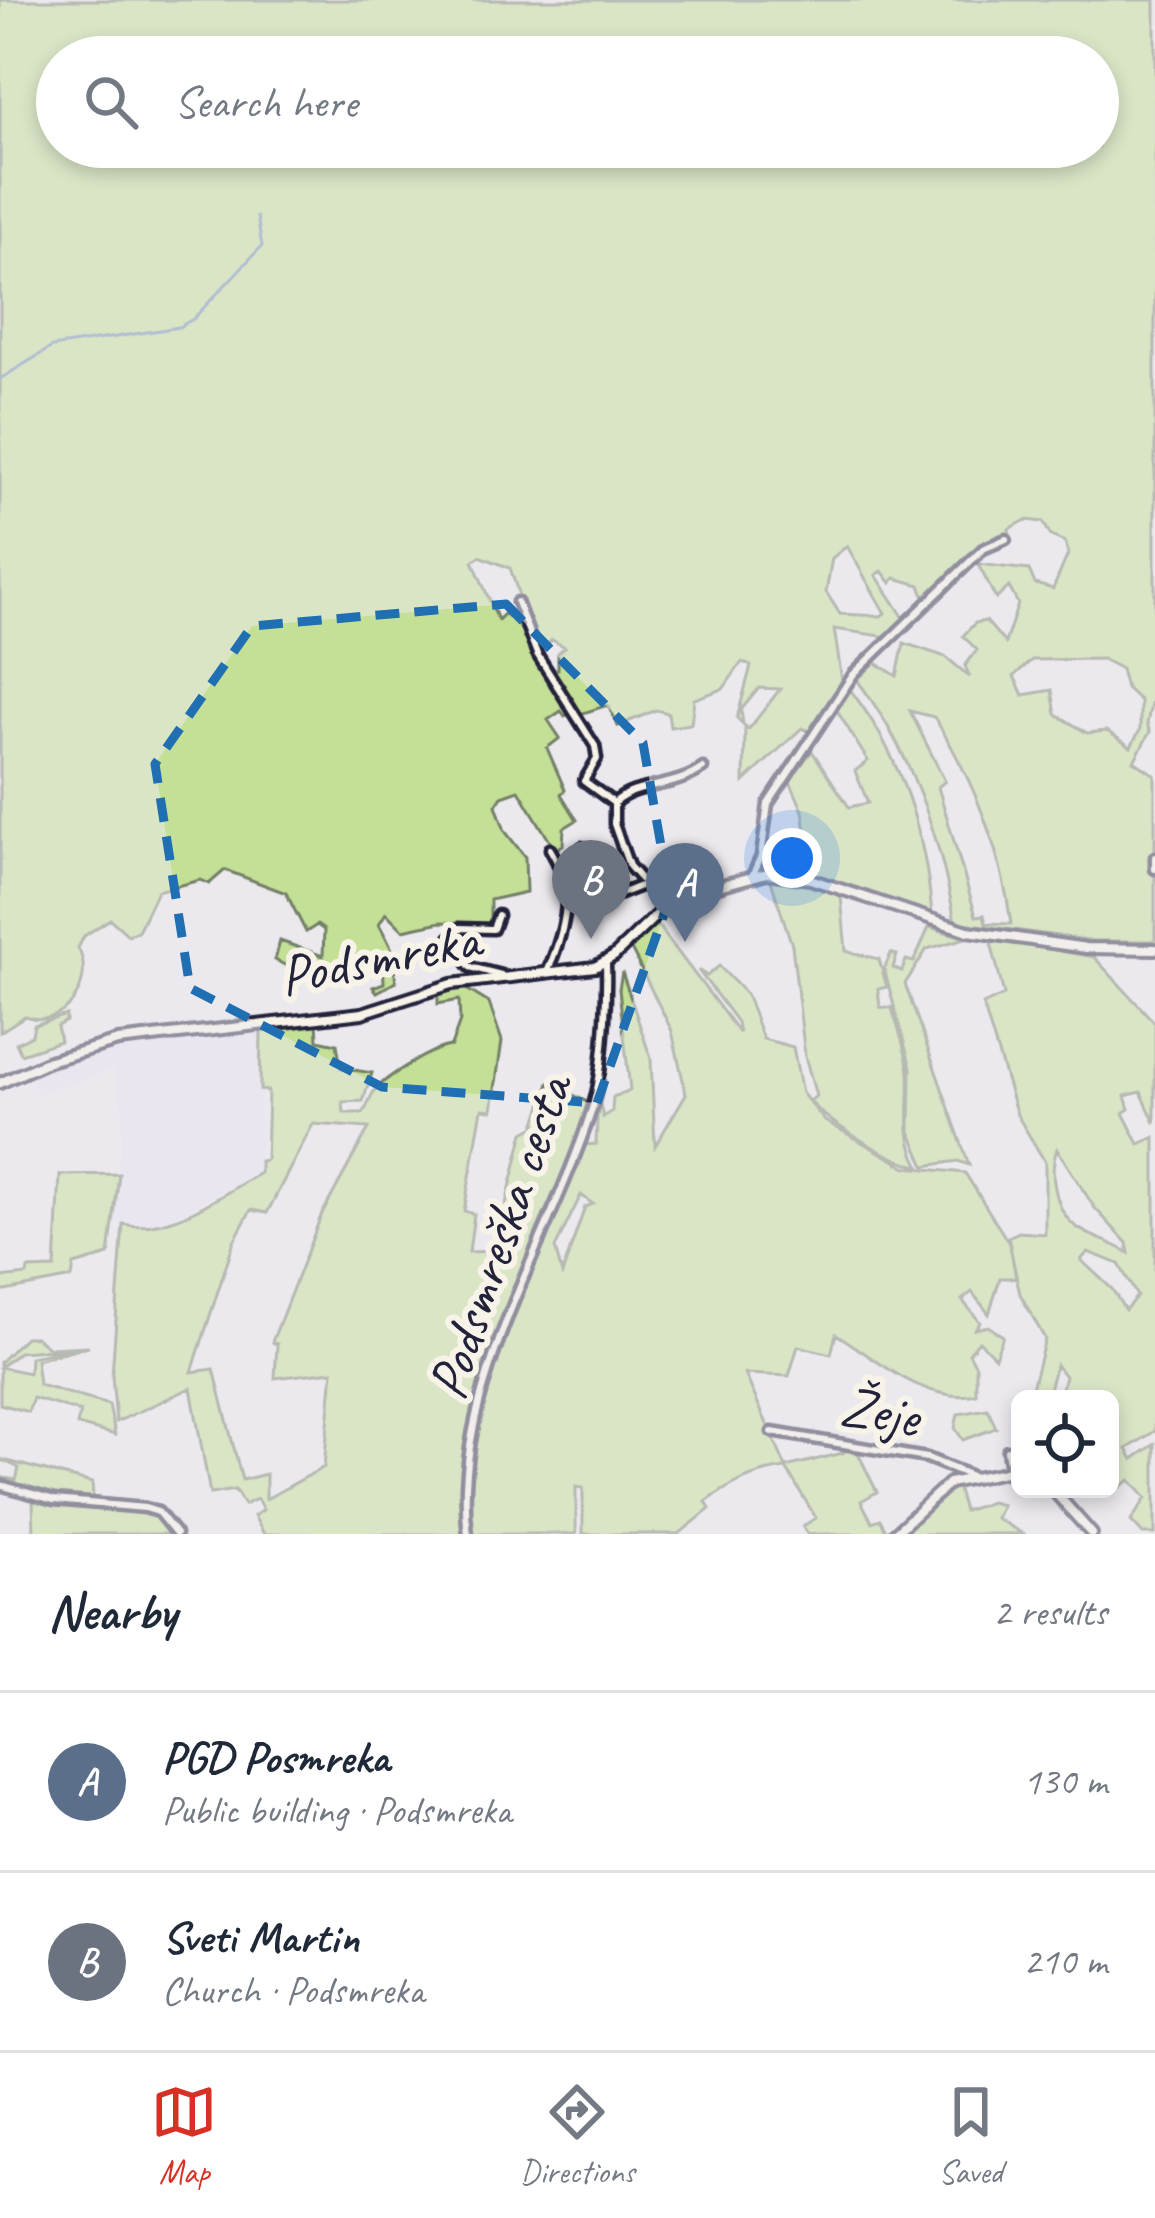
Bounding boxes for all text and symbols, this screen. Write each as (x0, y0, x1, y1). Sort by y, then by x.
search box (36, 36, 1119, 168)
icon: search (78, 69, 144, 135)
text: Search here (174, 74, 357, 131)
your location (762, 828, 822, 888)
pin: B (552, 840, 630, 939)
pin: A (646, 843, 724, 942)
street label: Podsmreka (273, 902, 489, 1012)
street label: Podsmreška cesta (410, 1062, 589, 1408)
street label: Žeje (835, 1369, 928, 1454)
map controls (1011, 1390, 1119, 1498)
button: locate (1011, 1390, 1119, 1498)
text: Nearby (48, 1580, 176, 1644)
text: 2 results (993, 1588, 1107, 1637)
text: PGD Posmreka (162, 1729, 389, 1786)
text: A (77, 1757, 97, 1806)
text: 130 m (1023, 1757, 1107, 1806)
text: Public building · Podsmreka (162, 1786, 511, 1835)
text: Sveti Martin (162, 1909, 359, 1966)
text: B (77, 1937, 97, 1986)
text: 210 m (1023, 1937, 1107, 1986)
text: Church · Podsmreka (162, 1966, 424, 2015)
tab: Map (151, 2079, 217, 2193)
tab: Directions (520, 2079, 635, 2193)
tab: Saved (938, 2079, 1004, 2193)

